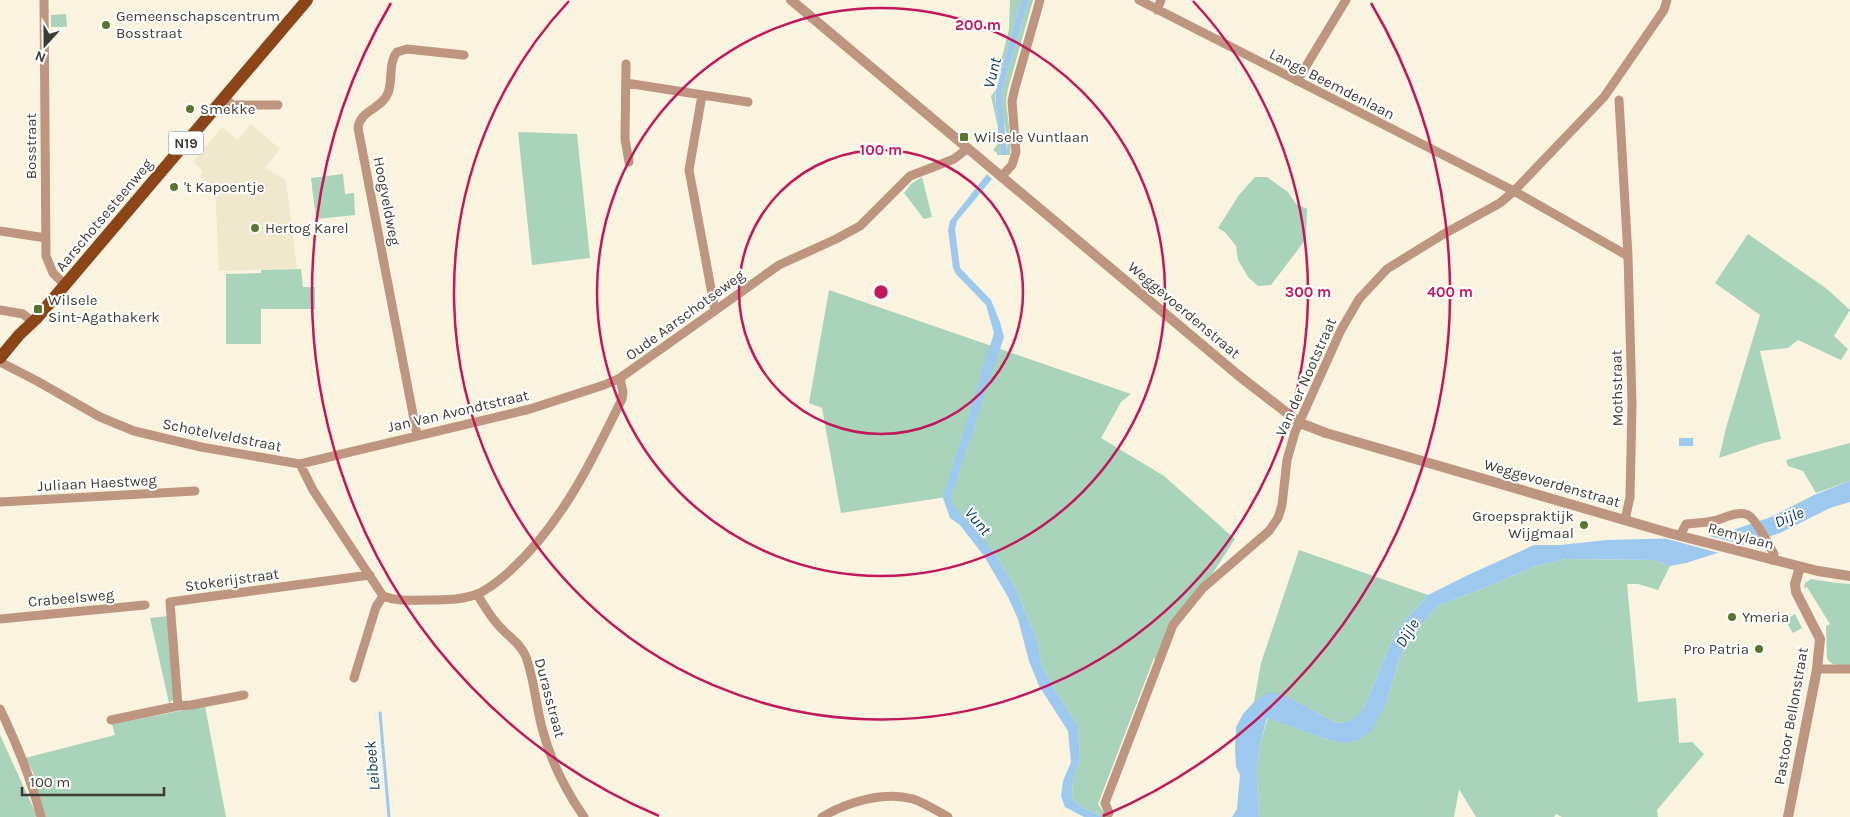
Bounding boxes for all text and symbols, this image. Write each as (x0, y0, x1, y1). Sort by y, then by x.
place label: Gemeenschapscentrum Bosstraat (116, 7, 280, 42)
text: 200 m (955, 16, 1001, 34)
marker: Gemeenschapscentrum Bosstraat (100, 19, 112, 31)
north arrow (20, 20, 70, 70)
street label: Lange Beemdenlaan (1266, 45, 1398, 123)
text: N (33, 47, 48, 66)
water label: Vunt (979, 55, 1005, 90)
place label: Smekke (200, 100, 255, 118)
marker: Smekke (184, 103, 196, 115)
street label: Bosstraat (22, 112, 40, 179)
place label: Wilsele Vuntlaan (974, 128, 1089, 146)
marker: Wilsele Vuntlaan (958, 131, 970, 143)
road number: N19 (168, 132, 204, 154)
text: 100 m (860, 141, 902, 159)
street label: Aarschotsesteenweg (52, 155, 157, 275)
street label: Hoogveldweg (370, 155, 405, 248)
place label: 't Kapoentje (184, 178, 264, 196)
marker: 't Kapoentje (168, 181, 180, 193)
place label: Hertog Karel (265, 219, 349, 237)
marker: Hertog Karel (249, 222, 261, 234)
street label: Weggevoerdenstraat (1124, 258, 1244, 362)
street label: Oude Aarschotseweg (622, 266, 748, 364)
centre of rings (872, 283, 890, 301)
text: 300 m (1285, 283, 1331, 301)
text: 400 m (1427, 283, 1473, 301)
place label: Wilsele Sint-Agathakerk (48, 291, 160, 326)
marker: Wilsele Sint-Agathakerk (32, 303, 44, 315)
street label: Van der Nootstraat (1272, 315, 1340, 439)
street label: Mothstraat (1607, 349, 1627, 427)
street label: Jan Van Avondtstraat (386, 386, 531, 436)
street label: Schotelveldstraat (161, 415, 283, 455)
street label: Weggevoerdenstraat (1482, 455, 1623, 511)
street label: Juliaan Haestweg (37, 471, 158, 495)
water label: Dijle (1772, 502, 1807, 531)
water label: Vunt (961, 503, 996, 539)
place label: Groepspraktijk Wijgmaal (1472, 507, 1574, 542)
marker: Groepspraktijk Wijgmaal (1578, 519, 1590, 531)
street label: Remylaan (1706, 519, 1776, 553)
street label: Stokerijstraat (184, 564, 281, 596)
street label: Crabeelsweg (27, 585, 115, 611)
place label: Ymeria (1742, 608, 1789, 626)
marker: Ymeria (1726, 611, 1738, 623)
water label: Dijle (1391, 615, 1423, 651)
place label: Pro Patria (1683, 640, 1749, 658)
marker: Pro Patria (1753, 643, 1765, 655)
street label: Pastoor Bellonstraat (1770, 646, 1812, 786)
street label: Durasstraat (531, 656, 569, 740)
water label: Leibeek (360, 739, 384, 792)
scale bar (22, 764, 165, 796)
text: 100 m (30, 773, 70, 791)

